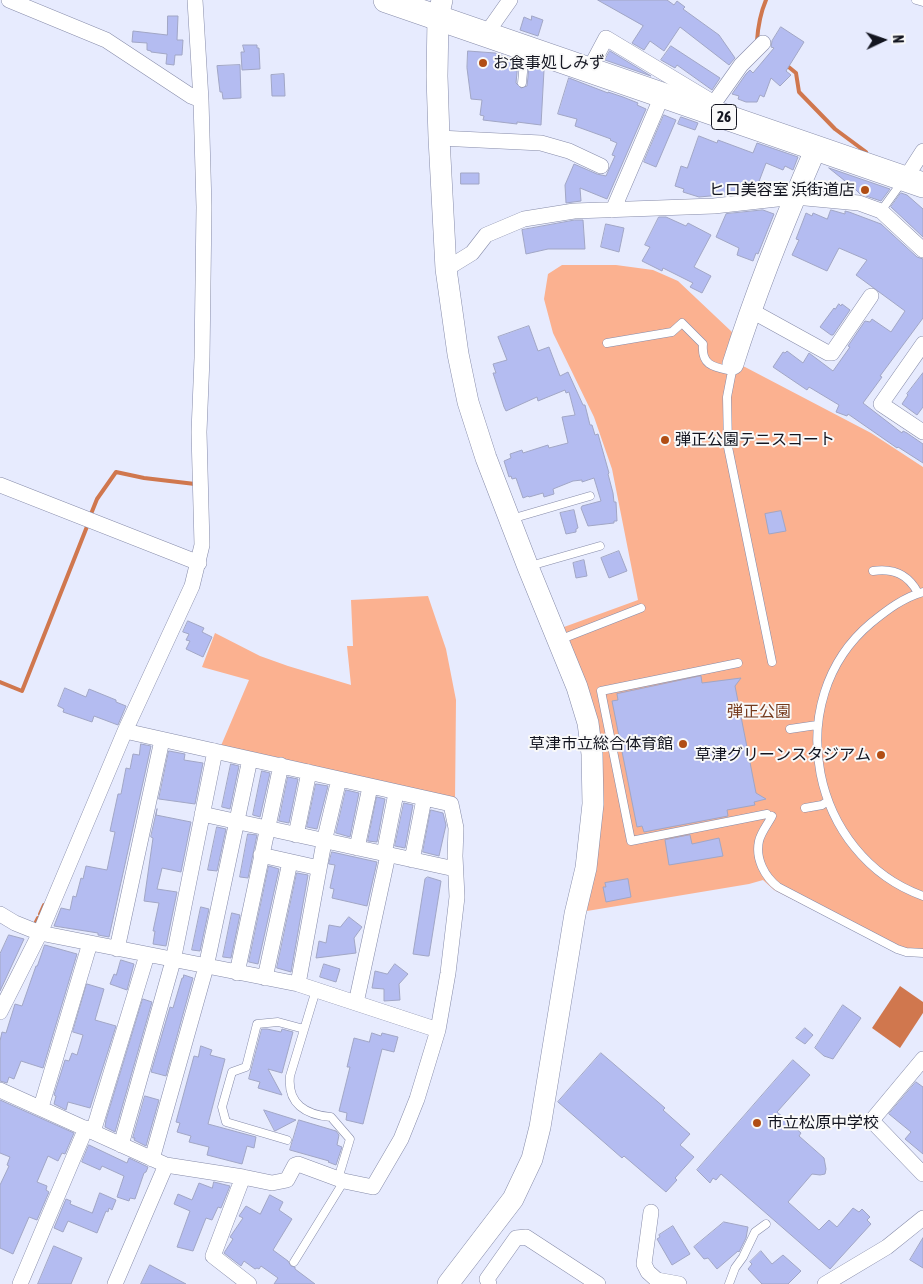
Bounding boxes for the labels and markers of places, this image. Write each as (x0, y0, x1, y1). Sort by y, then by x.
place label: お食事処しみず (493, 53, 605, 73)
marker: お食事処しみず (477, 57, 489, 69)
place label: ヒロ美容室 浜街道店 (709, 180, 855, 200)
marker: ヒロ美容室 浜街道店 (859, 184, 871, 196)
place label: 弾正公園テニスコート (675, 430, 835, 450)
marker: 弾正公園テニスコート (659, 434, 671, 446)
place label: 草津市立総合体育館 (529, 734, 673, 754)
marker: 草津市立総合体育館 (677, 738, 689, 750)
place label: 草津グリーンスタジアム (695, 745, 871, 765)
marker: 草津グリーンスタジアム (875, 749, 887, 761)
place label: 市立松原中学校 (767, 1113, 879, 1133)
marker: 市立松原中学校 (751, 1117, 763, 1129)

